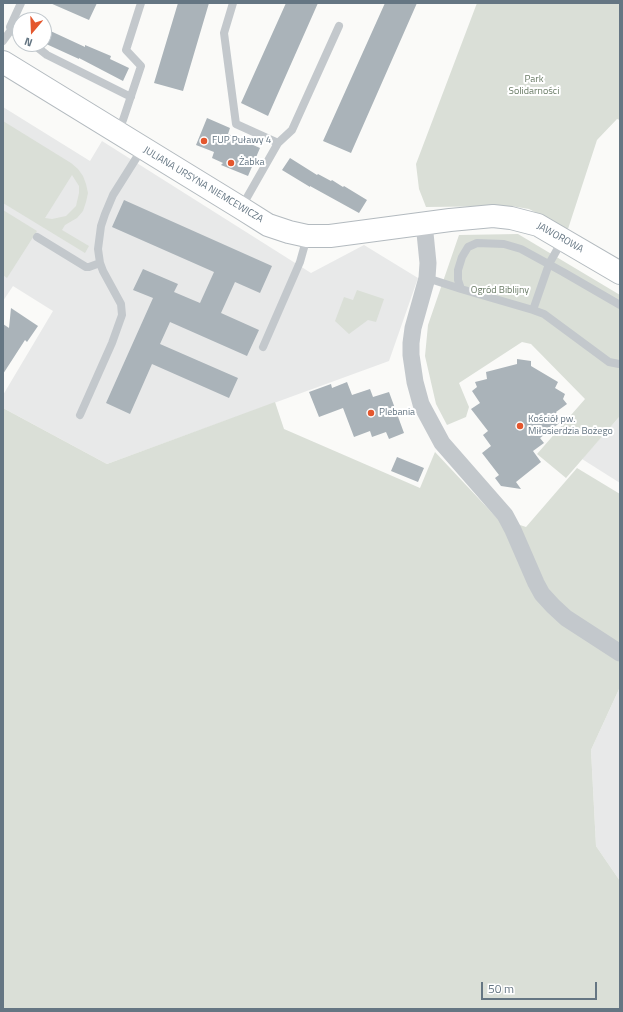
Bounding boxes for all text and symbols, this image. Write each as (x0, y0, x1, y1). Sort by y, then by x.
north arrow (12, 12, 52, 52)
text: N (22, 34, 35, 51)
park label: Park Solidarności (509, 74, 559, 98)
place label: FUP Puławy 4 (212, 135, 271, 147)
marker: FUP Puławy 4 (199, 136, 209, 146)
street label: JULIANA URSYNA NIEMCEWICZA (141, 144, 265, 226)
place label: Żabka (239, 157, 264, 169)
marker: Żabka (226, 158, 236, 168)
street label: JAWOROWA (535, 220, 585, 256)
park label: Ogród Biblijny (471, 285, 529, 297)
place label: Plebania (379, 407, 415, 419)
marker: Plebania (366, 408, 376, 418)
place label: Kościół pw. Miłosierdzia Bożego (528, 414, 613, 438)
marker: Kościół pw. Miłosierdzia Bożego (515, 421, 525, 431)
scale bar (483, 974, 599, 1000)
text: 50 m (488, 979, 514, 998)

